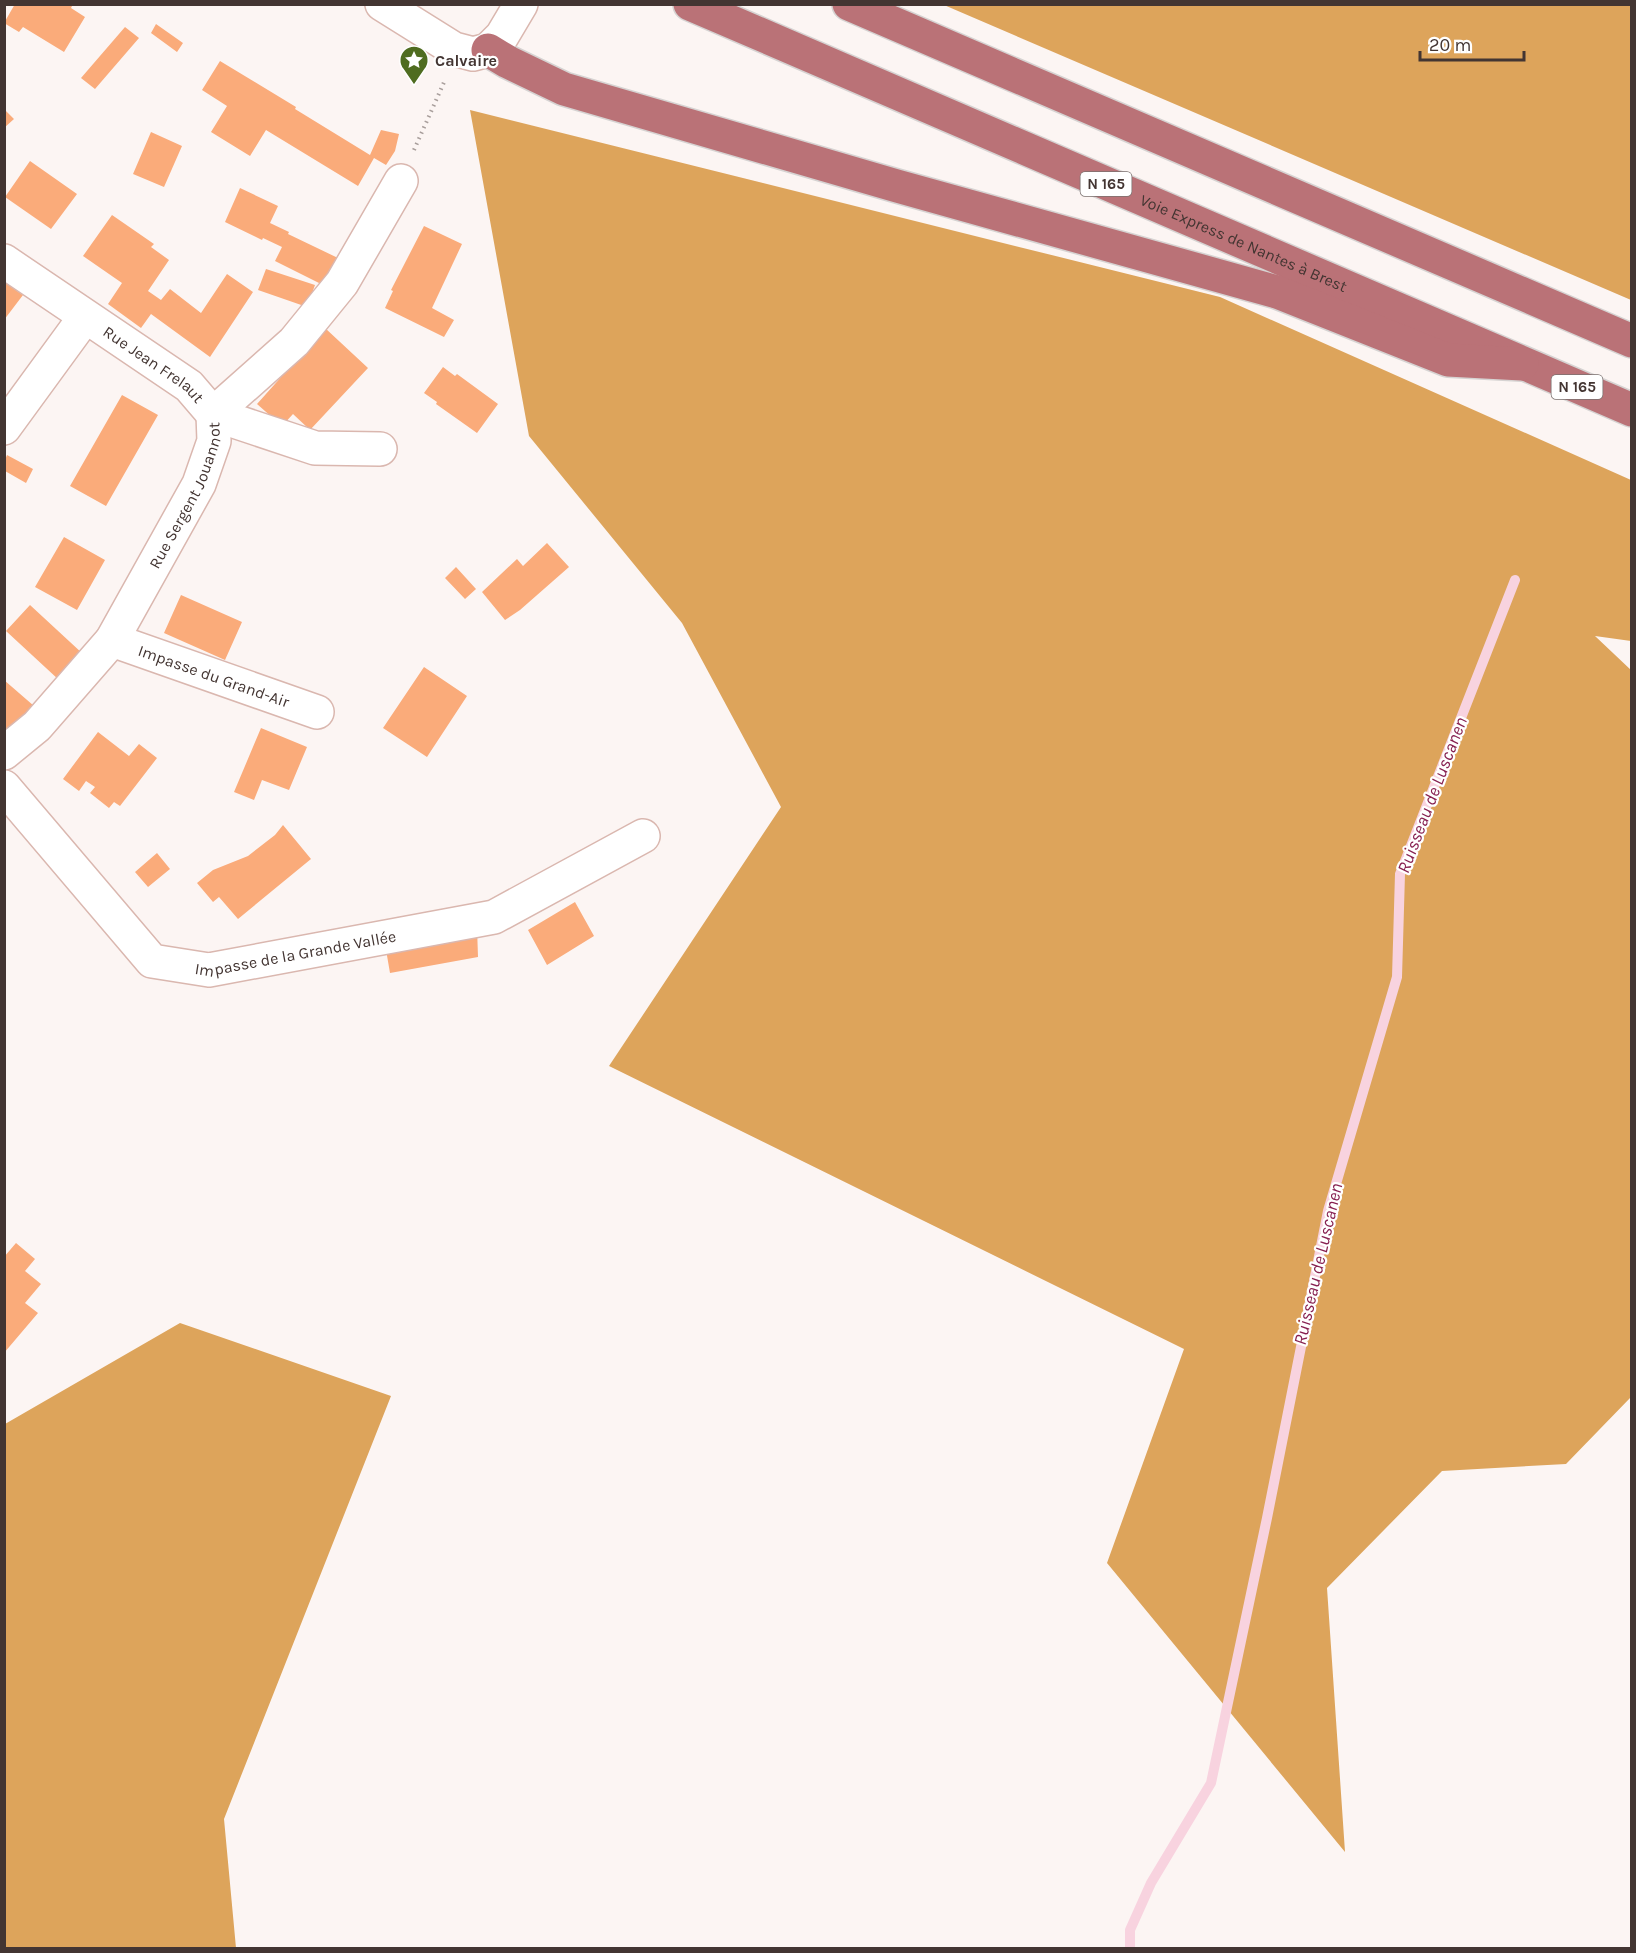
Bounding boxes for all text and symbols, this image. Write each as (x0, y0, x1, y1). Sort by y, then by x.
scale bar (1420, 24, 1524, 62)
text: 20 m (1429, 34, 1471, 56)
place icon: Calvaire (398, 44, 430, 86)
place label: Calvaire (435, 51, 497, 70)
road number: N 165 (1080, 172, 1132, 196)
street label: Voie Express de Nantes à Brest (1137, 190, 1350, 296)
street label: Rue Jean Frelaut (100, 322, 208, 407)
road number: N 165 (1552, 375, 1602, 399)
street label: Rue Sergent Jouannot (145, 422, 225, 572)
street label: Impasse du Grand-Air (136, 641, 292, 712)
water label: Ruisseau de Luscanen (1392, 714, 1472, 876)
street label: Impasse de la Grande Vallée (194, 926, 397, 981)
water label: Ruisseau de Luscanen (1289, 1181, 1347, 1347)

